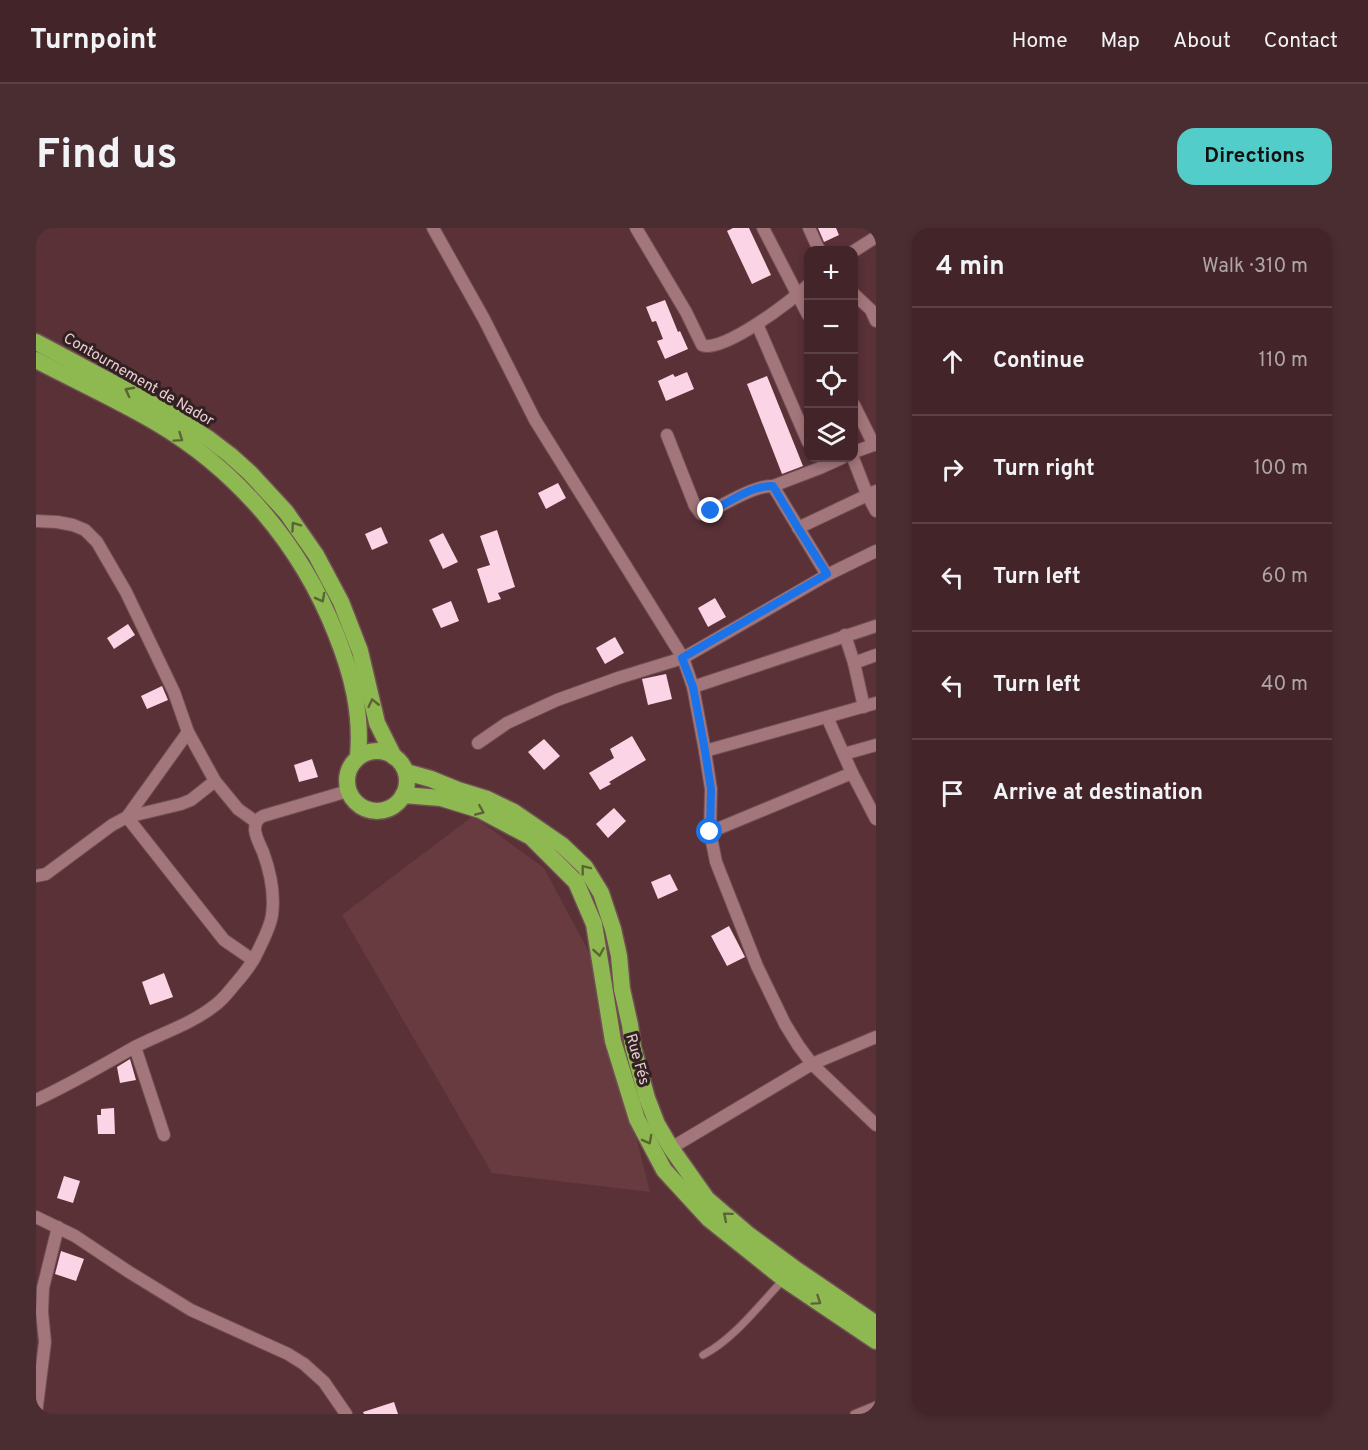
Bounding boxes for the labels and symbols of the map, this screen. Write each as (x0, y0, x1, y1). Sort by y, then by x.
street label: Contournement de Nador (60, 329, 217, 431)
one-way arrow (124, 387, 135, 399)
one-way arrow (173, 431, 184, 442)
route end (697, 497, 723, 523)
one-way arrow (291, 521, 302, 532)
one-way arrow (314, 592, 325, 603)
one-way arrow (367, 698, 380, 708)
one-way arrow (474, 804, 485, 816)
route start (696, 818, 722, 844)
one-way arrow (581, 864, 592, 875)
one-way arrow (592, 948, 604, 957)
street label: Rue Fés (620, 1032, 653, 1087)
one-way arrow (641, 1134, 652, 1144)
one-way arrow (723, 1212, 734, 1223)
one-way arrow (811, 1294, 822, 1305)

